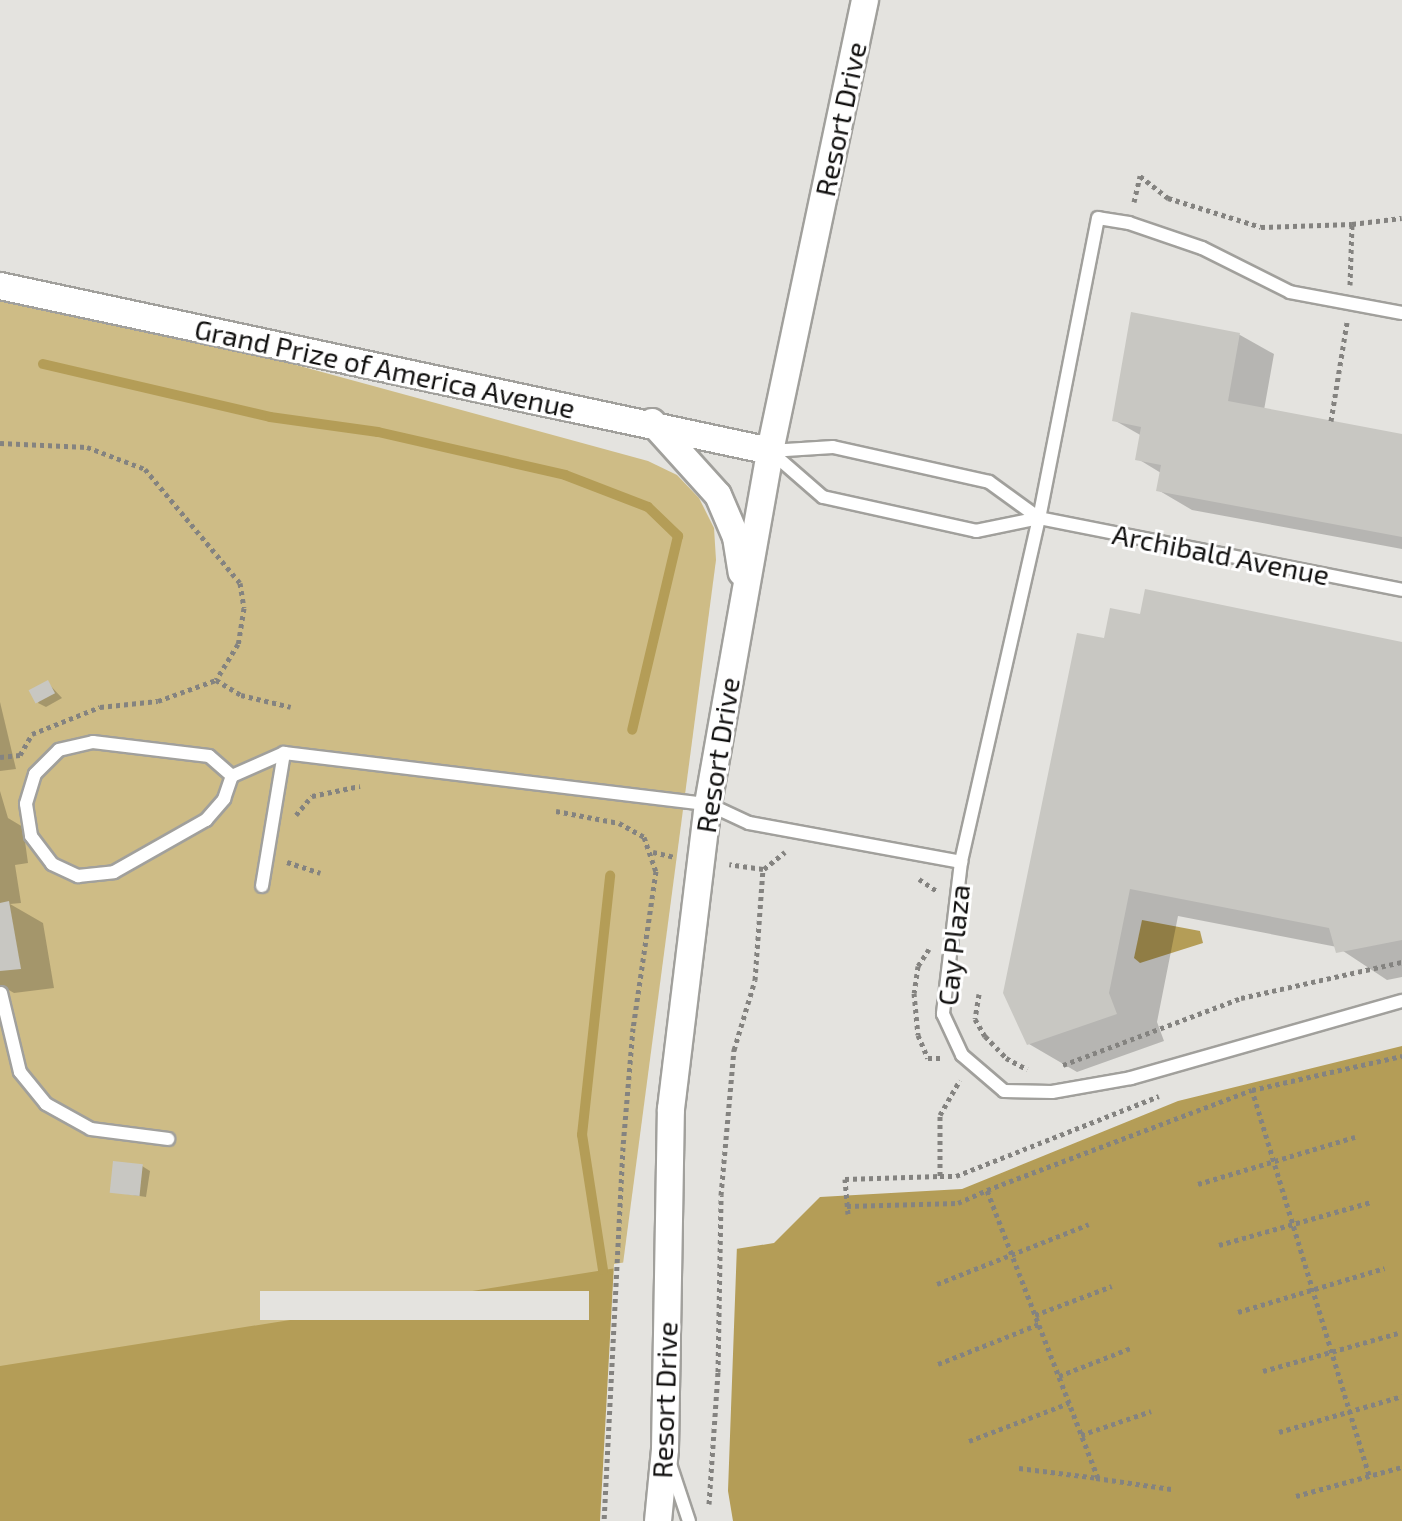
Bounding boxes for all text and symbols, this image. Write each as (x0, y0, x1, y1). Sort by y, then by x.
street label: Resort Drive (807, 39, 873, 199)
street label: Grand Prize of America Avenue (191, 311, 579, 425)
street label: Archibald Avenue (1109, 516, 1333, 592)
street label: Resort Drive (688, 675, 746, 835)
street label: Cay Plaza (930, 882, 976, 1008)
street label: Resort Drive (644, 1321, 684, 1479)

